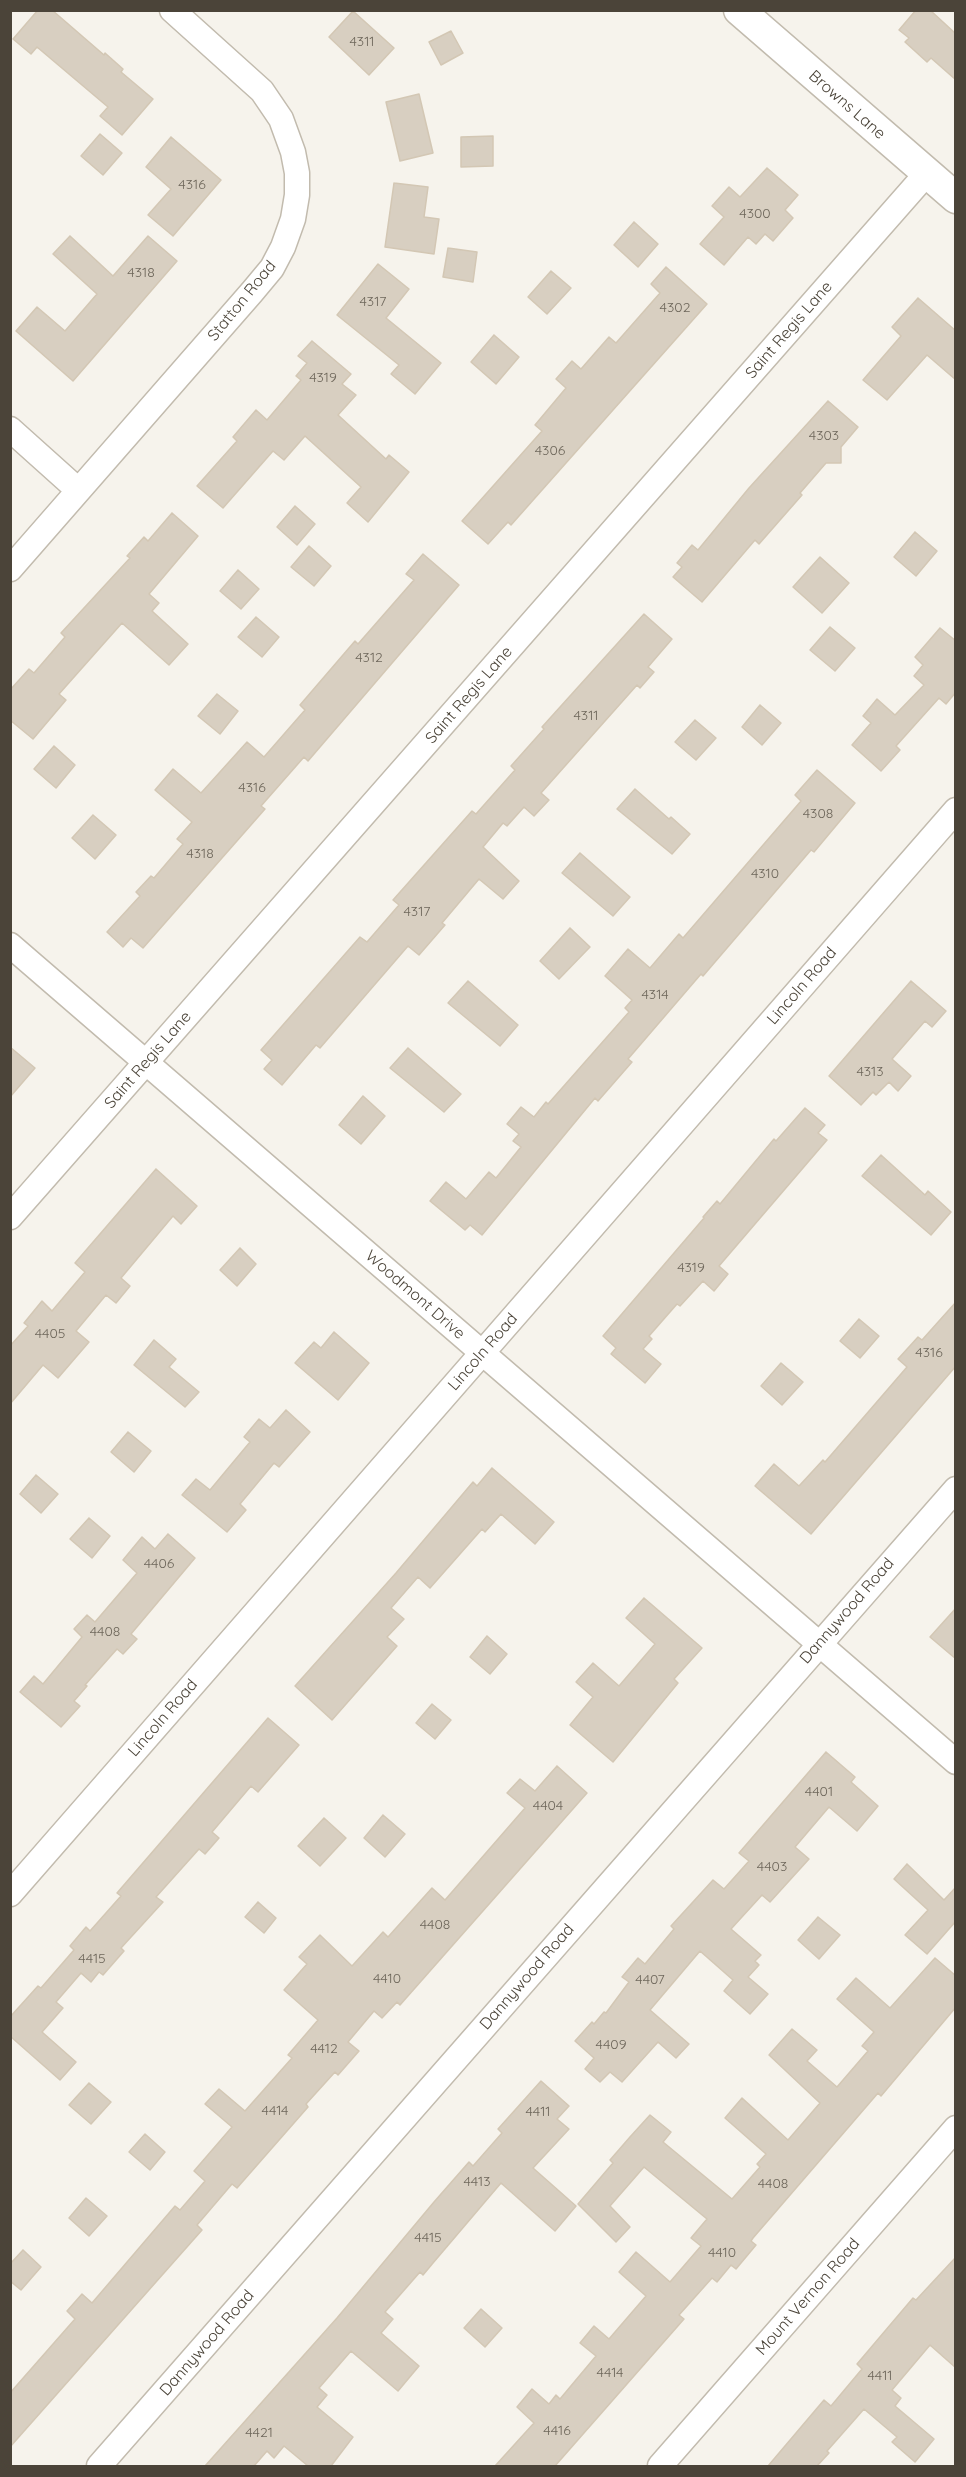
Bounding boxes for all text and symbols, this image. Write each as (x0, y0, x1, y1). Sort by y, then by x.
house number: 4311 (349, 34, 375, 50)
street label: Browns Lane (805, 66, 889, 144)
house number: 4316 (178, 177, 206, 193)
house number: 4300 (739, 206, 771, 222)
street label: Statton Road (204, 257, 280, 345)
house number: 4318 (127, 265, 155, 281)
street label: Saint Regis Lane (742, 277, 836, 383)
house number: 4317 (359, 294, 387, 310)
house number: 4302 (660, 300, 690, 316)
house number: 4319 (309, 370, 337, 386)
house number: 4303 (809, 428, 839, 444)
house number: 4306 (535, 443, 565, 459)
street label: Saint Regis Lane (422, 642, 516, 748)
house number: 4312 (355, 650, 383, 666)
house number: 4311 (573, 708, 599, 724)
house number: 4316 (238, 780, 266, 796)
house number: 4308 (803, 806, 833, 822)
house number: 4318 (186, 846, 214, 862)
house number: 4310 (751, 866, 779, 882)
house number: 4317 (403, 904, 431, 920)
street label: Lincoln Road (763, 943, 841, 1029)
house number: 4314 (641, 987, 669, 1003)
street label: Saint Regis Lane (101, 1007, 195, 1113)
house number: 4313 (856, 1064, 884, 1080)
street label: Woodmont Drive (361, 1246, 469, 1344)
house number: 4319 (677, 1260, 705, 1276)
street label: Lincoln Road (444, 1309, 522, 1395)
house number: 4405 (35, 1326, 65, 1342)
house number: 4316 (915, 1345, 943, 1361)
street label: Dannywood Road (796, 1554, 898, 1668)
house number: 4406 (144, 1556, 174, 1572)
house number: 4408 (90, 1624, 120, 1640)
street label: Lincoln Road (124, 1675, 202, 1761)
house number: 4401 (805, 1784, 833, 1800)
house number: 4404 (533, 1798, 563, 1814)
house number: 4403 (757, 1859, 787, 1875)
house number: 4408 (420, 1917, 450, 1933)
street label: Dannywood Road (476, 1920, 578, 2034)
house number: 4415 (78, 1951, 106, 1967)
house number: 4410 (373, 1971, 401, 1987)
house number: 4407 (635, 1972, 665, 1988)
house number: 4409 (596, 2037, 626, 2053)
house number: 4412 (310, 2041, 338, 2057)
house number: 4414 (262, 2103, 288, 2119)
house number: 4411 (525, 2104, 551, 2120)
house number: 4413 (463, 2174, 491, 2190)
house number: 4408 (758, 2176, 788, 2192)
house number: 4415 (414, 2230, 442, 2246)
street label: Mount Vernon Road (752, 2235, 864, 2359)
house number: 4410 (708, 2245, 736, 2261)
street label: Dannywood Road (156, 2286, 258, 2400)
house number: 4414 (597, 2365, 623, 2381)
house number: 4411 (867, 2368, 893, 2384)
house number: 4416 (543, 2423, 571, 2439)
house number: 4421 (245, 2425, 273, 2441)

